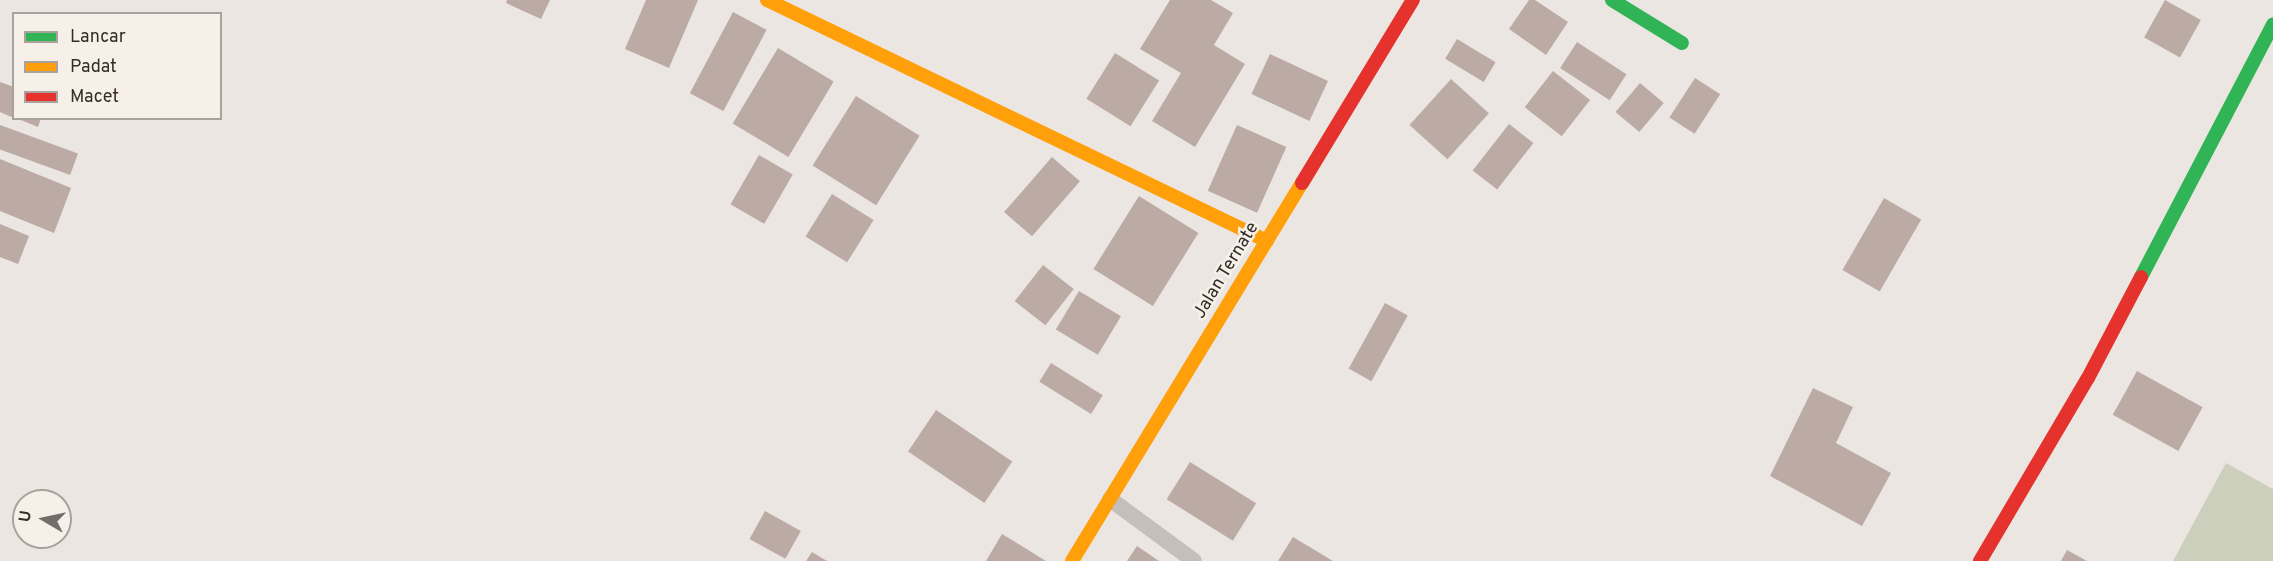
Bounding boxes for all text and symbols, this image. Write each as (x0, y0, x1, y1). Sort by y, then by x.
legend (12, 12, 222, 120)
text: Lancar (70, 26, 126, 49)
text: Padat (70, 56, 117, 79)
text: Macet (70, 86, 119, 109)
street label: Jalan Ternate (1190, 219, 1264, 323)
north arrow (12, 489, 72, 549)
text: U (15, 509, 37, 524)

